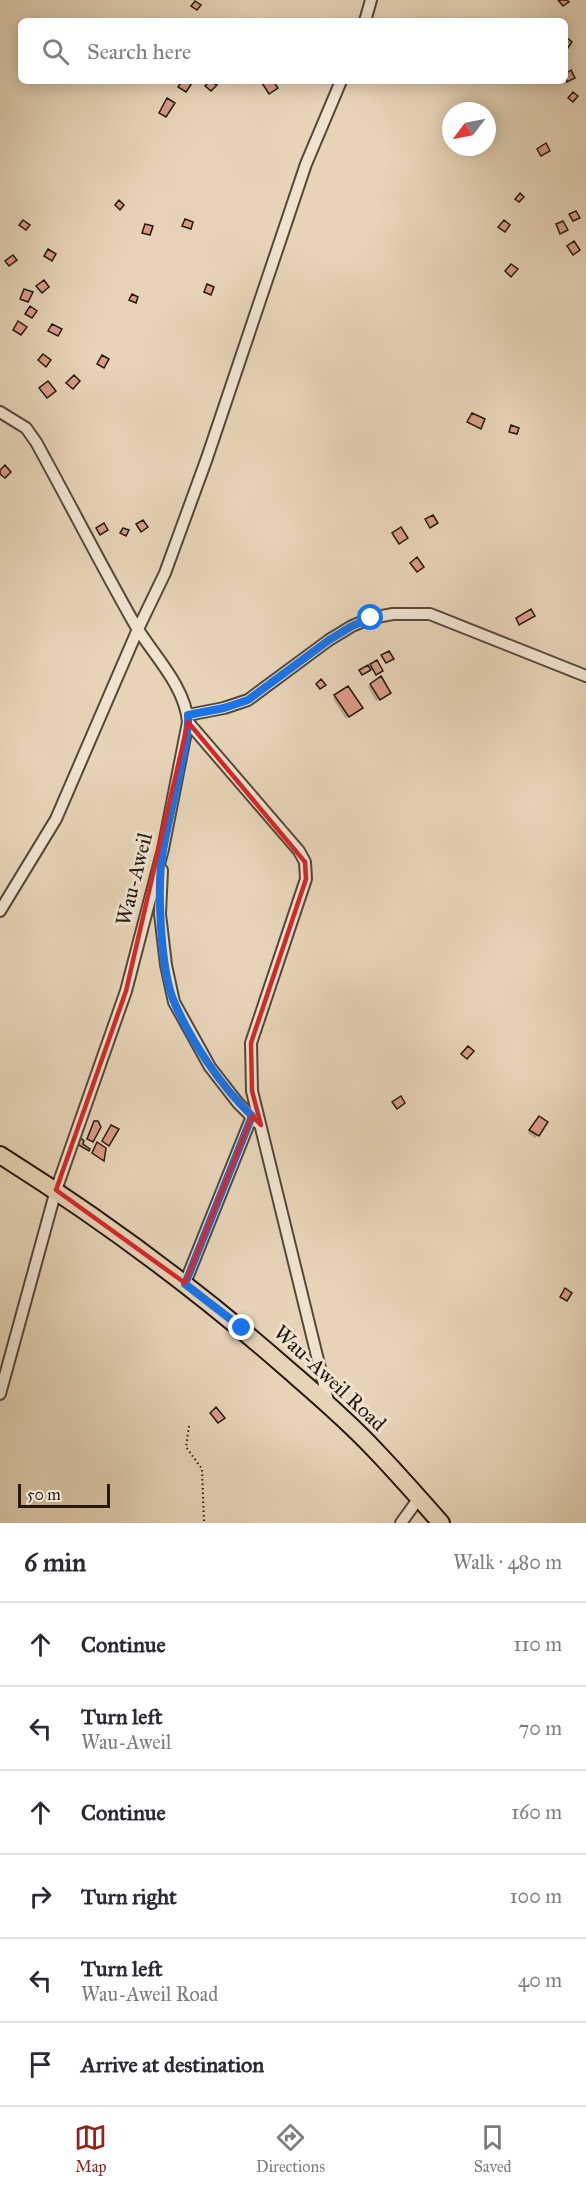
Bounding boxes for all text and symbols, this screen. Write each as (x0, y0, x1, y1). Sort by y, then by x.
search box (18, 18, 568, 84)
icon: search (39, 35, 72, 68)
text: Search here (87, 38, 191, 65)
north arrow (442, 102, 496, 156)
route start (357, 604, 383, 630)
street label: Wau-Aweil (110, 830, 158, 928)
route end (228, 1314, 254, 1340)
street label: Wau-Aweil Road (268, 1319, 392, 1437)
scale bar (18, 1481, 110, 1508)
text: 50 m (27, 1485, 61, 1504)
text: 6 min (24, 1546, 86, 1578)
text: Walk · 480 m (453, 1550, 562, 1574)
icon: ahead (24, 1628, 57, 1661)
text: Continue (81, 1631, 166, 1658)
text: 110 m (514, 1632, 562, 1656)
text: Turn left (81, 1703, 163, 1730)
icon: left (24, 1712, 57, 1745)
text: 70 m (519, 1716, 562, 1740)
text: Wau-Aweil (81, 1730, 171, 1754)
icon: ahead (24, 1796, 57, 1829)
text: Continue (81, 1799, 166, 1826)
text: 160 m (511, 1800, 562, 1824)
icon: right (24, 1880, 57, 1913)
text: Turn right (81, 1883, 177, 1910)
text: 100 m (510, 1884, 562, 1908)
text: Turn left (81, 1955, 163, 1982)
icon: left (24, 1964, 57, 1997)
text: 40 m (518, 1968, 562, 1992)
text: Wau-Aweil Road (81, 1982, 218, 2006)
icon: arrive (24, 2048, 57, 2081)
text: Arrive at destination (81, 2051, 264, 2078)
tab: Map (74, 2121, 107, 2176)
tab: Directions (256, 2121, 325, 2176)
tab: Saved (474, 2121, 512, 2176)

